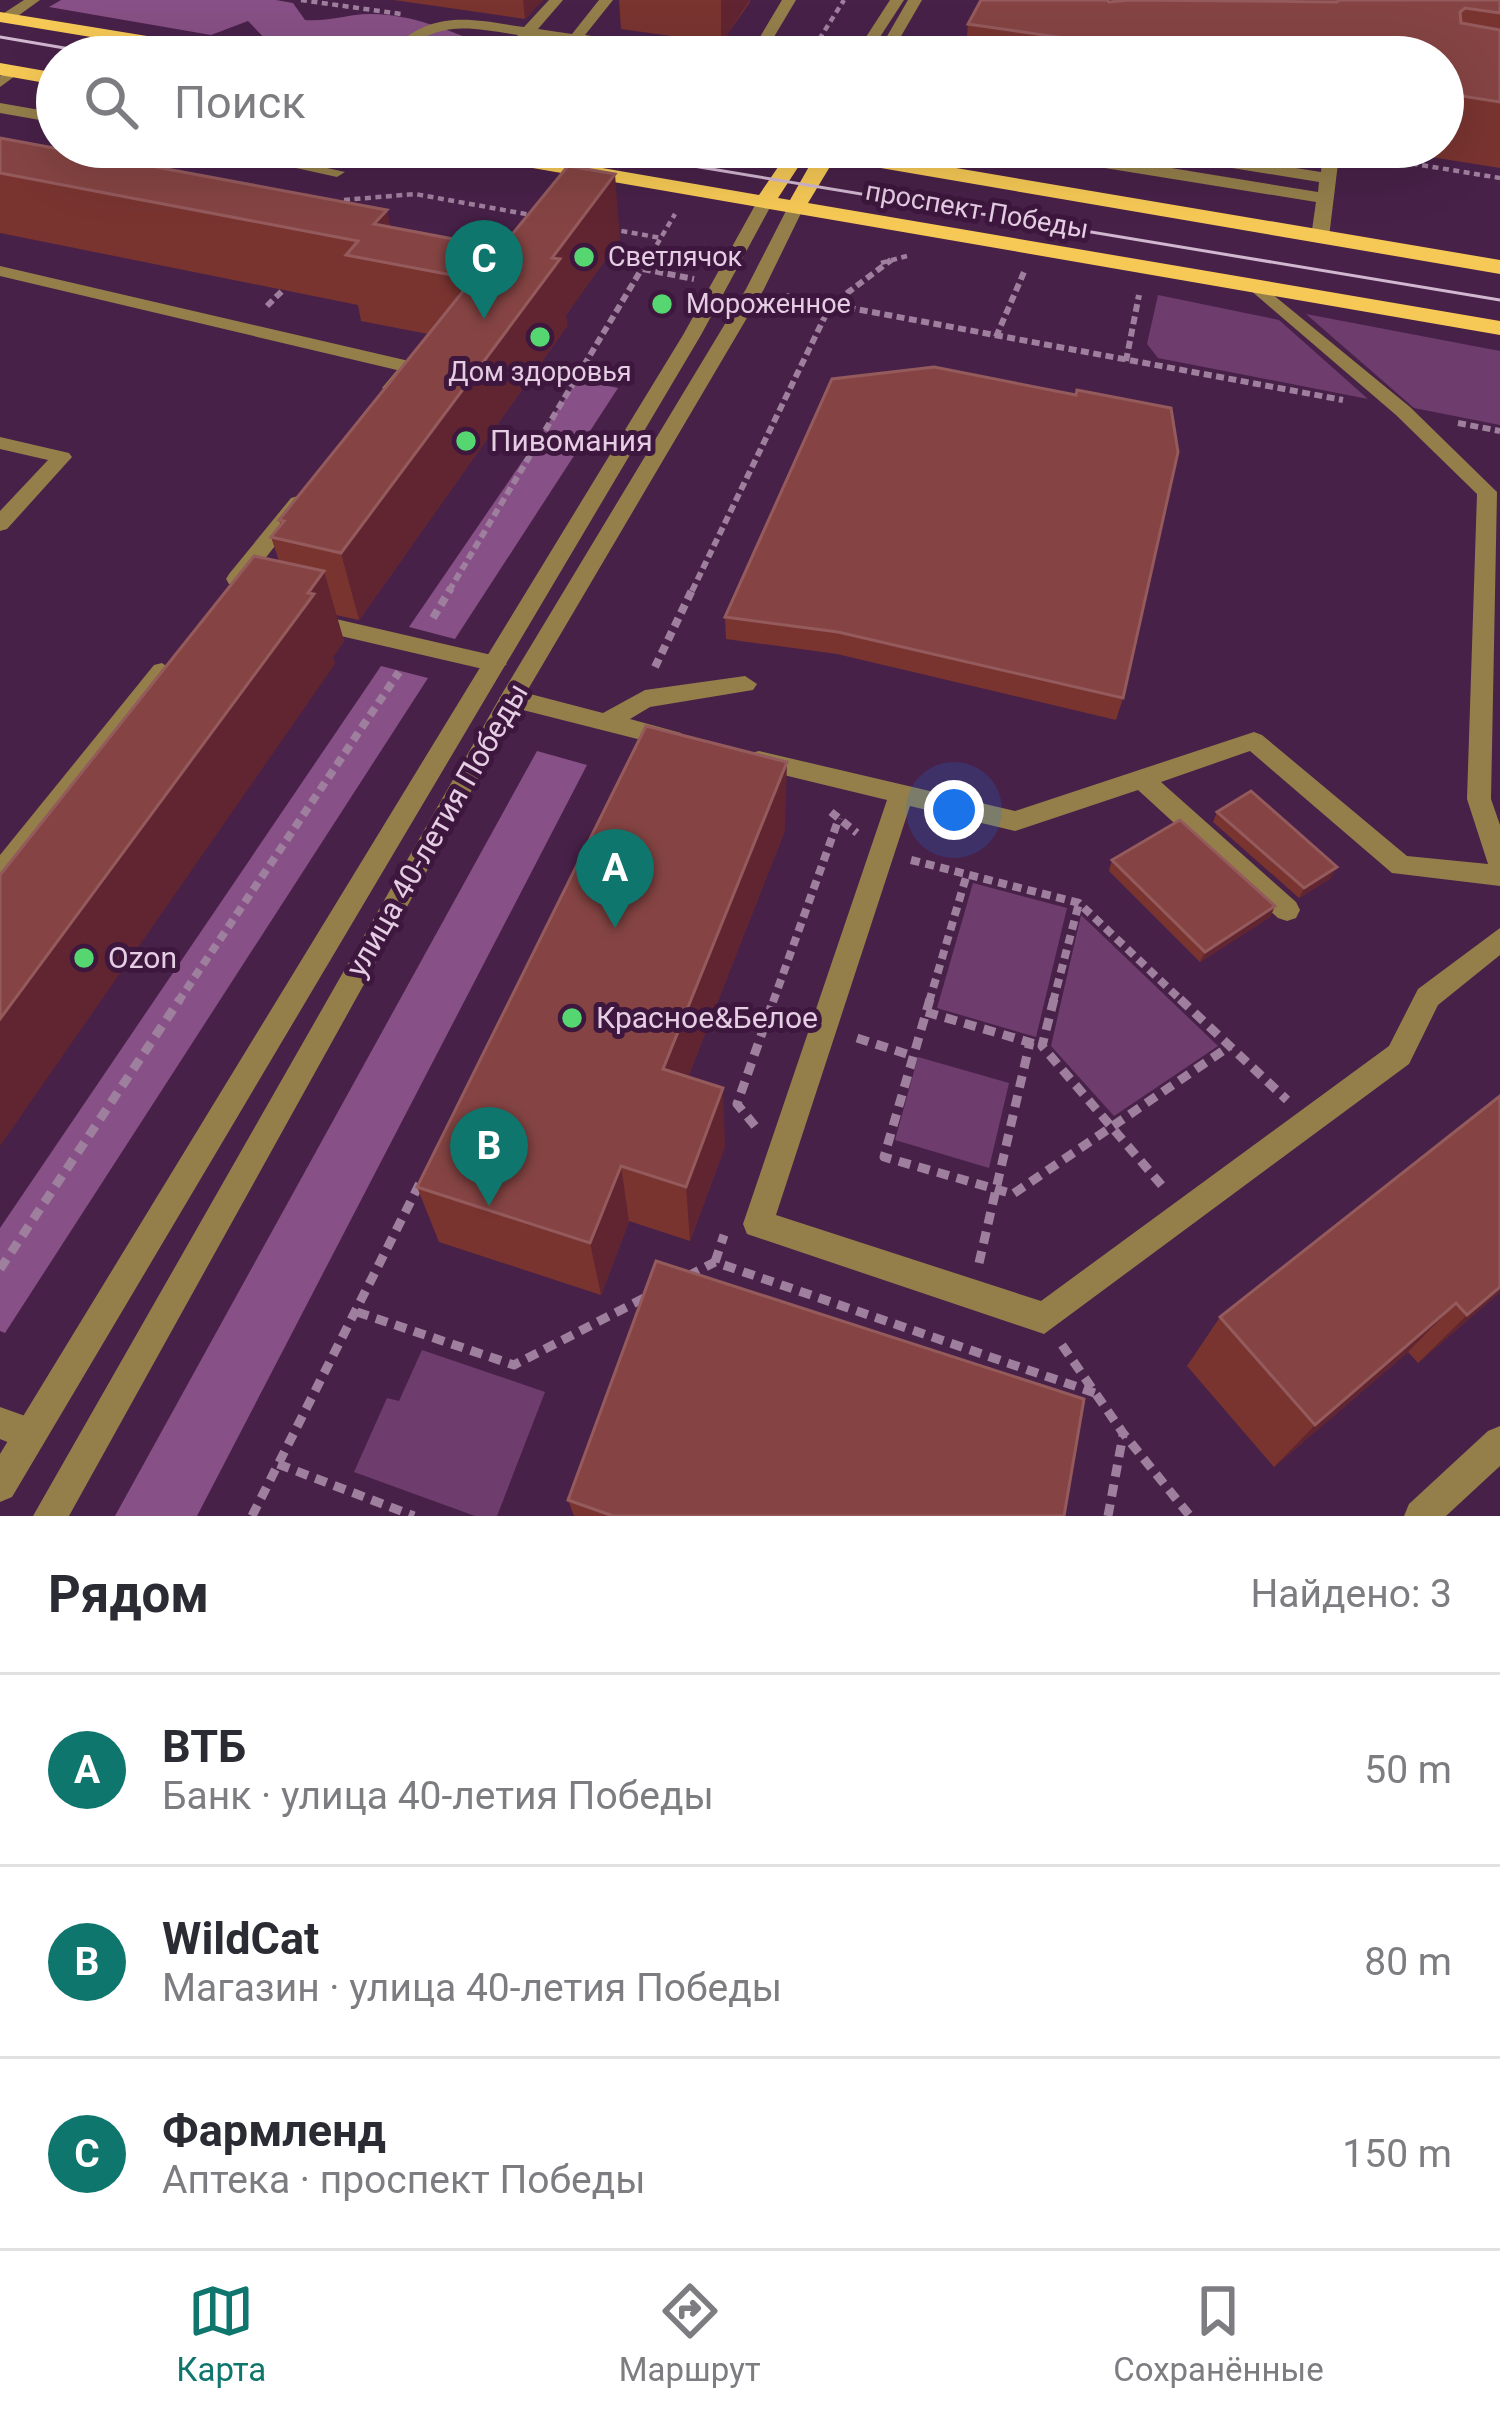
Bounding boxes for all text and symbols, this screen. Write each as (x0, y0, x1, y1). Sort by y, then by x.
search box (36, 36, 1464, 168)
icon: search (78, 69, 144, 135)
text: Поиск (174, 76, 306, 129)
street label: проспект Победы (863, 175, 1091, 245)
pin: C (445, 220, 523, 319)
place label: Светлячок (608, 241, 743, 273)
marker: Светлячок (571, 244, 597, 270)
place label: Мороженное (686, 288, 851, 320)
marker: Мороженное (649, 291, 675, 317)
marker: Дом здоровья (527, 324, 553, 350)
place label: Дом здоровья (448, 356, 632, 388)
place label: Пивомания (490, 423, 653, 458)
marker: Пивомания (453, 428, 479, 454)
street label: улица 40-летия Победы (338, 677, 535, 983)
your location (924, 780, 984, 840)
pin: A (576, 829, 654, 928)
place label: Ozon (108, 940, 177, 975)
marker: Ozon (71, 945, 97, 971)
place label: Красное&Белое (596, 1000, 818, 1035)
marker: Красное&Белое (559, 1005, 585, 1031)
pin: B (450, 1107, 528, 1206)
text: Рядом (48, 1565, 209, 1624)
text: Найдено: 3 (1250, 1571, 1452, 1617)
text: ВТБ (162, 1720, 246, 1773)
text: A (74, 1747, 100, 1793)
text: 50 m (1364, 1747, 1452, 1793)
text: Банк · улица 40-летия Победы (162, 1773, 714, 1819)
text: WildCat (162, 1912, 319, 1965)
text: B (75, 1939, 99, 1985)
text: 80 m (1364, 1939, 1452, 1985)
text: Магазин · улица 40-летия Победы (162, 1965, 782, 2011)
text: Фармленд (162, 2104, 386, 2157)
text: C (74, 2131, 100, 2177)
text: 150 m (1342, 2131, 1452, 2177)
text: Аптека · проспект Победы (162, 2157, 646, 2203)
tab: Карта (176, 2278, 266, 2389)
tab: Маршрут (619, 2278, 761, 2389)
tab: Сохранённые (1113, 2278, 1324, 2389)

